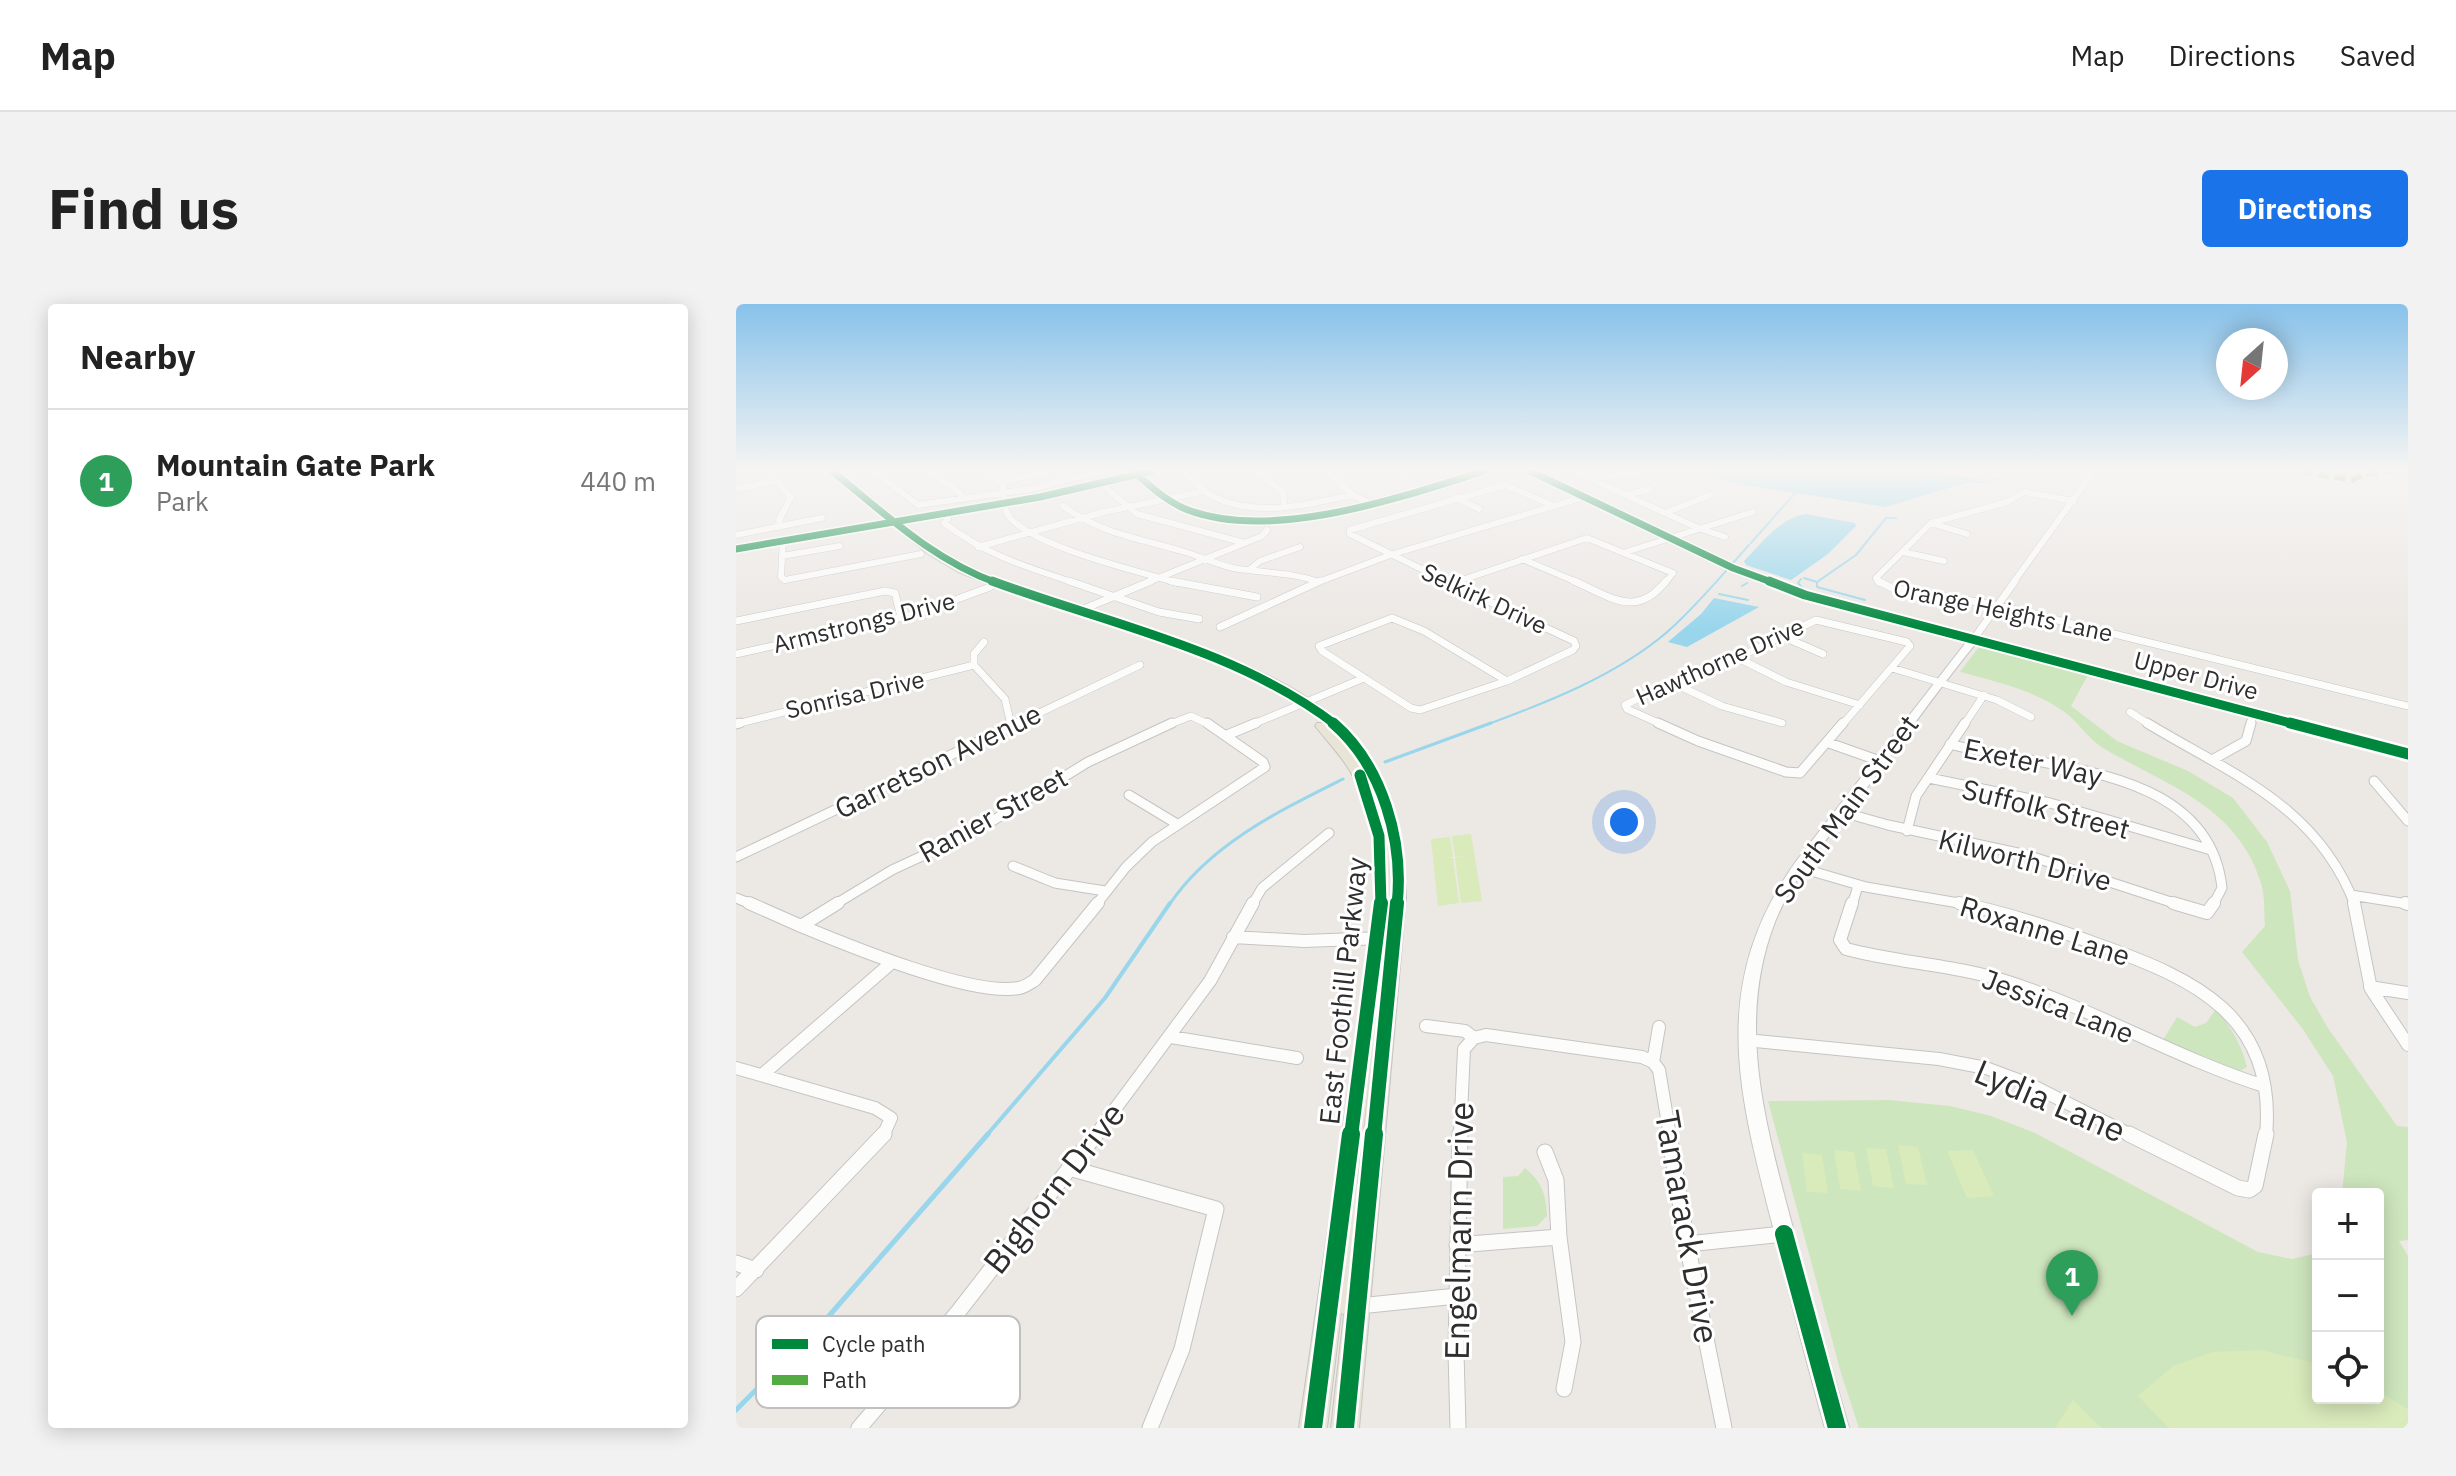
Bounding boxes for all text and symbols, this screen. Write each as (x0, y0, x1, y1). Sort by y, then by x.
text: Map (40, 31, 116, 80)
text: Map (2070, 37, 2124, 74)
text: Directions (2168, 37, 2296, 74)
text: Saved (2340, 37, 2416, 74)
button: Directions (2202, 170, 2408, 247)
text: Find us (48, 172, 239, 244)
north arrow (2216, 328, 2288, 400)
text: Nearby (80, 334, 195, 378)
text: Mountain Gate Park (156, 445, 435, 484)
text: 1 (98, 464, 114, 498)
text: 440 m (580, 464, 656, 498)
text: Park (156, 484, 209, 518)
street label: Selkirk Drive (1416, 555, 1552, 641)
street label: Orange Heights Lane (1891, 571, 2116, 649)
street label: Armstrongs Drive (769, 584, 958, 660)
street label: Hawthorne Drive (1631, 610, 1809, 712)
street label: Upper Drive (2131, 643, 2262, 707)
street label: Sonrisa Drive (782, 662, 927, 726)
street label: Garretson Avenue (828, 695, 1047, 827)
street label: South Main Street (1765, 707, 1926, 910)
street label: Exeter Way (1960, 729, 2106, 794)
street label: Ranier Street (912, 758, 1074, 871)
street label: Suffolk Street (1958, 770, 2134, 847)
your location (1604, 802, 1644, 842)
street label: Kilworth Drive (1935, 820, 2115, 899)
street label: East Foothill Parkway (1310, 855, 1375, 1126)
street label: Roxanne Lane (1956, 887, 2135, 974)
street label: Jessica Lane (1977, 960, 2139, 1051)
street label: Lydia Lane (1968, 1049, 2133, 1152)
street label: Bighorn Drive (973, 1093, 1134, 1282)
street label: Engelmann Drive (1434, 1102, 1482, 1360)
street label: Tamarack Drive (1646, 1107, 1730, 1347)
map controls (2312, 1188, 2384, 1404)
button: + (2312, 1188, 2384, 1260)
pin: 1 (2046, 1250, 2098, 1316)
button: − (2312, 1260, 2384, 1332)
legend (756, 1316, 1020, 1408)
text: Cycle path (822, 1329, 926, 1358)
button: locate (2312, 1332, 2384, 1404)
text: Path (822, 1365, 867, 1394)

